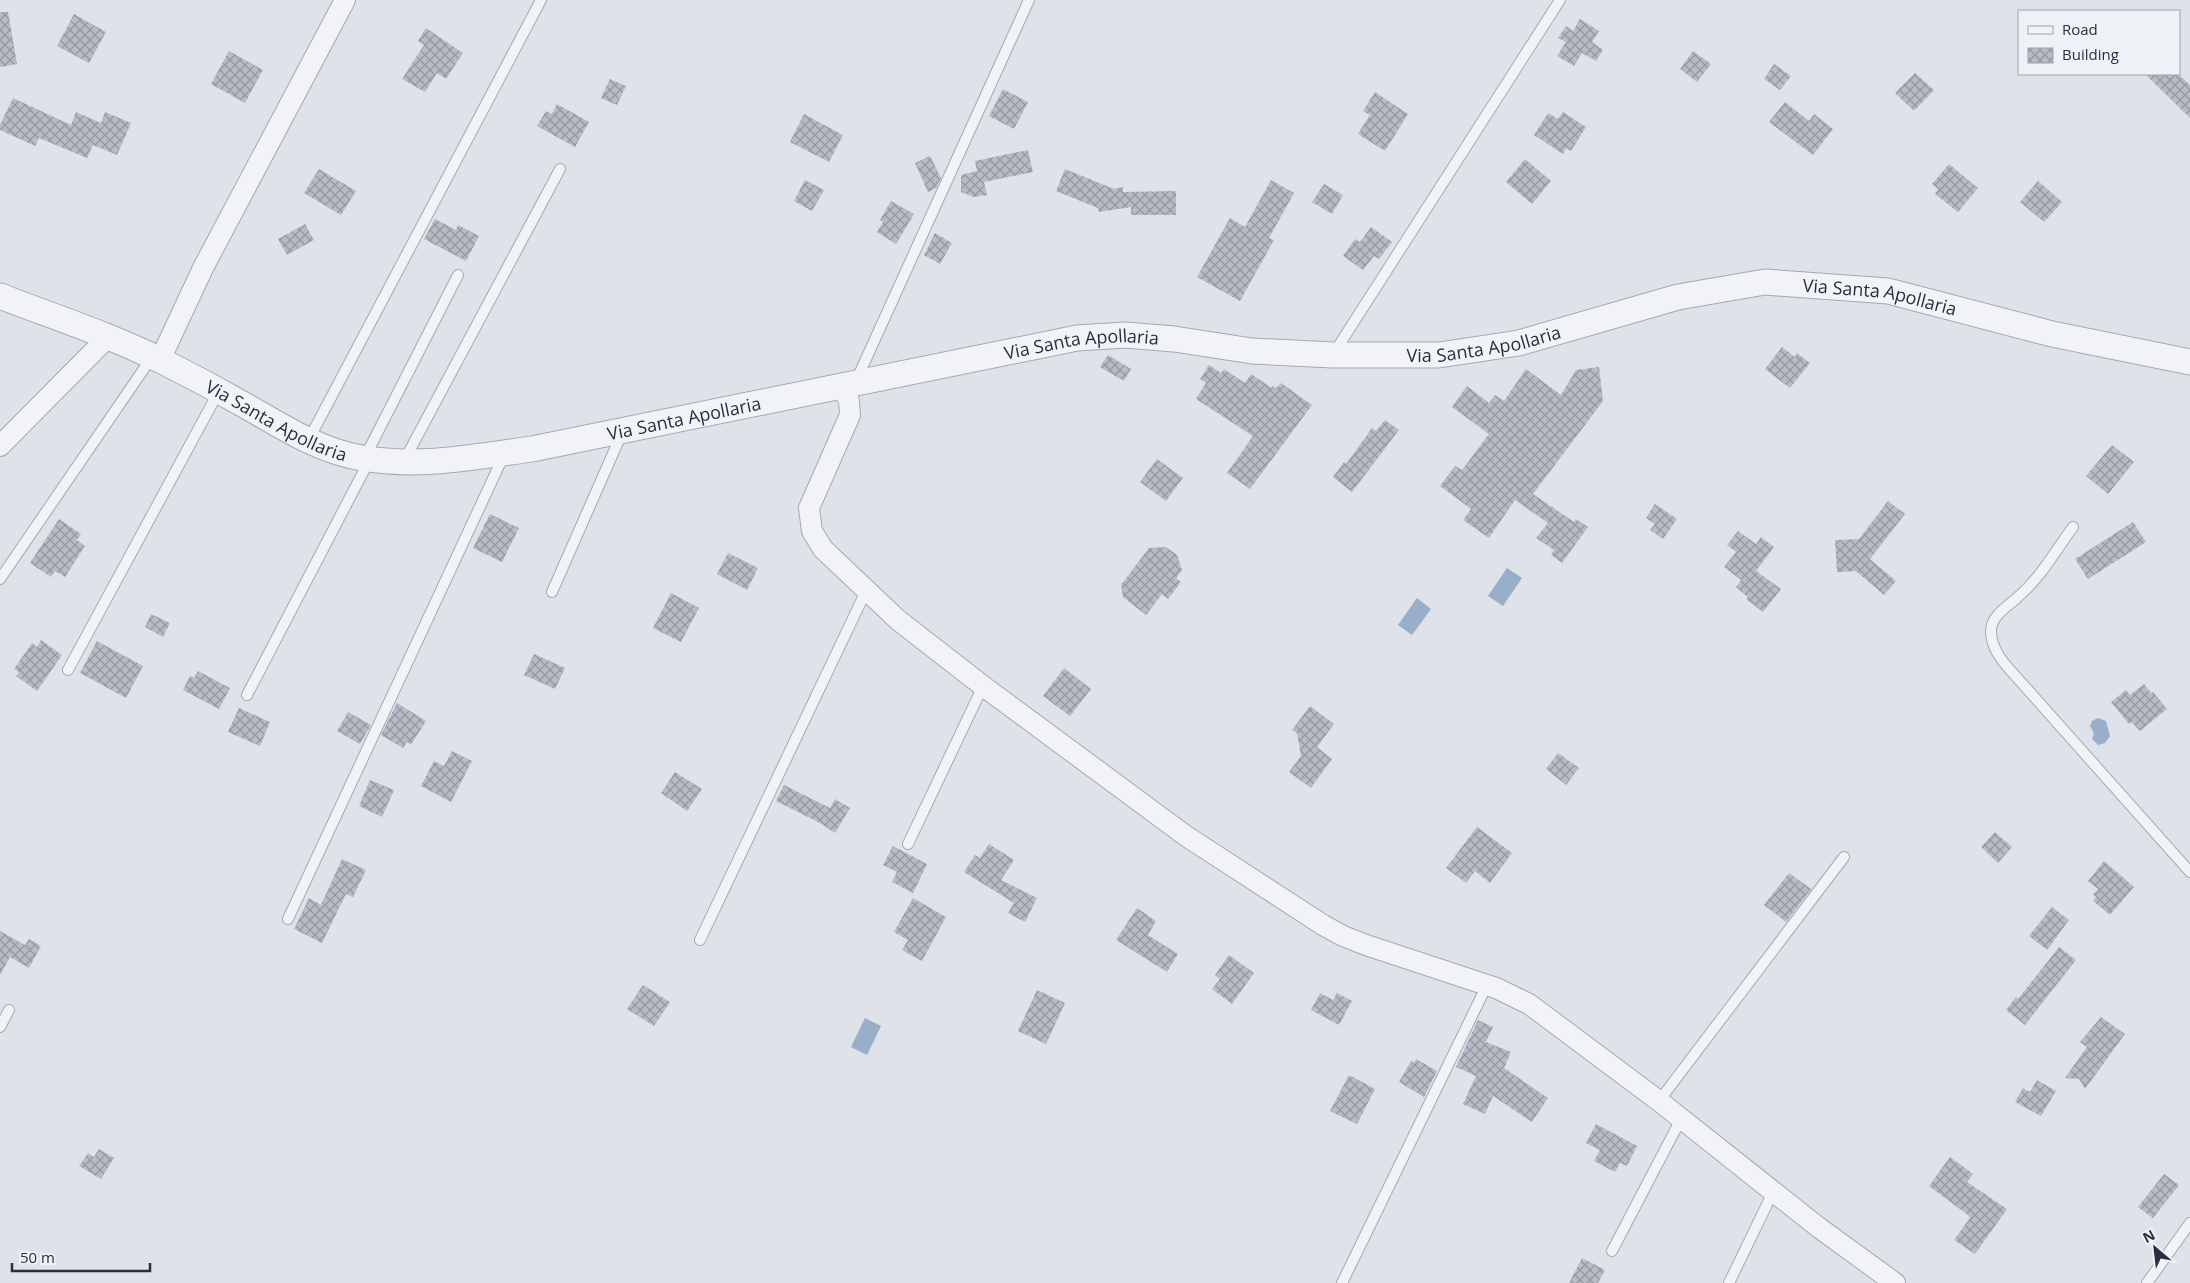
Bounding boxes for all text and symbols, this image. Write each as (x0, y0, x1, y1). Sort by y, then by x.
legend (2018, 10, 2180, 75)
text: Road (2062, 19, 2098, 39)
text: Building (2062, 44, 2119, 64)
street label: Via Santa Apollaria (1802, 273, 1960, 321)
street label: Via Santa Apollaria (1407, 320, 1564, 367)
street label: Via Santa Apollaria (1002, 323, 1160, 365)
street label: Via Santa Apollaria (202, 374, 350, 466)
street label: Via Santa Apollaria (605, 391, 763, 445)
north arrow (2130, 1223, 2180, 1273)
text: N (2139, 1225, 2158, 1247)
scale bar (12, 1240, 150, 1272)
text: 50 m (20, 1247, 55, 1267)

